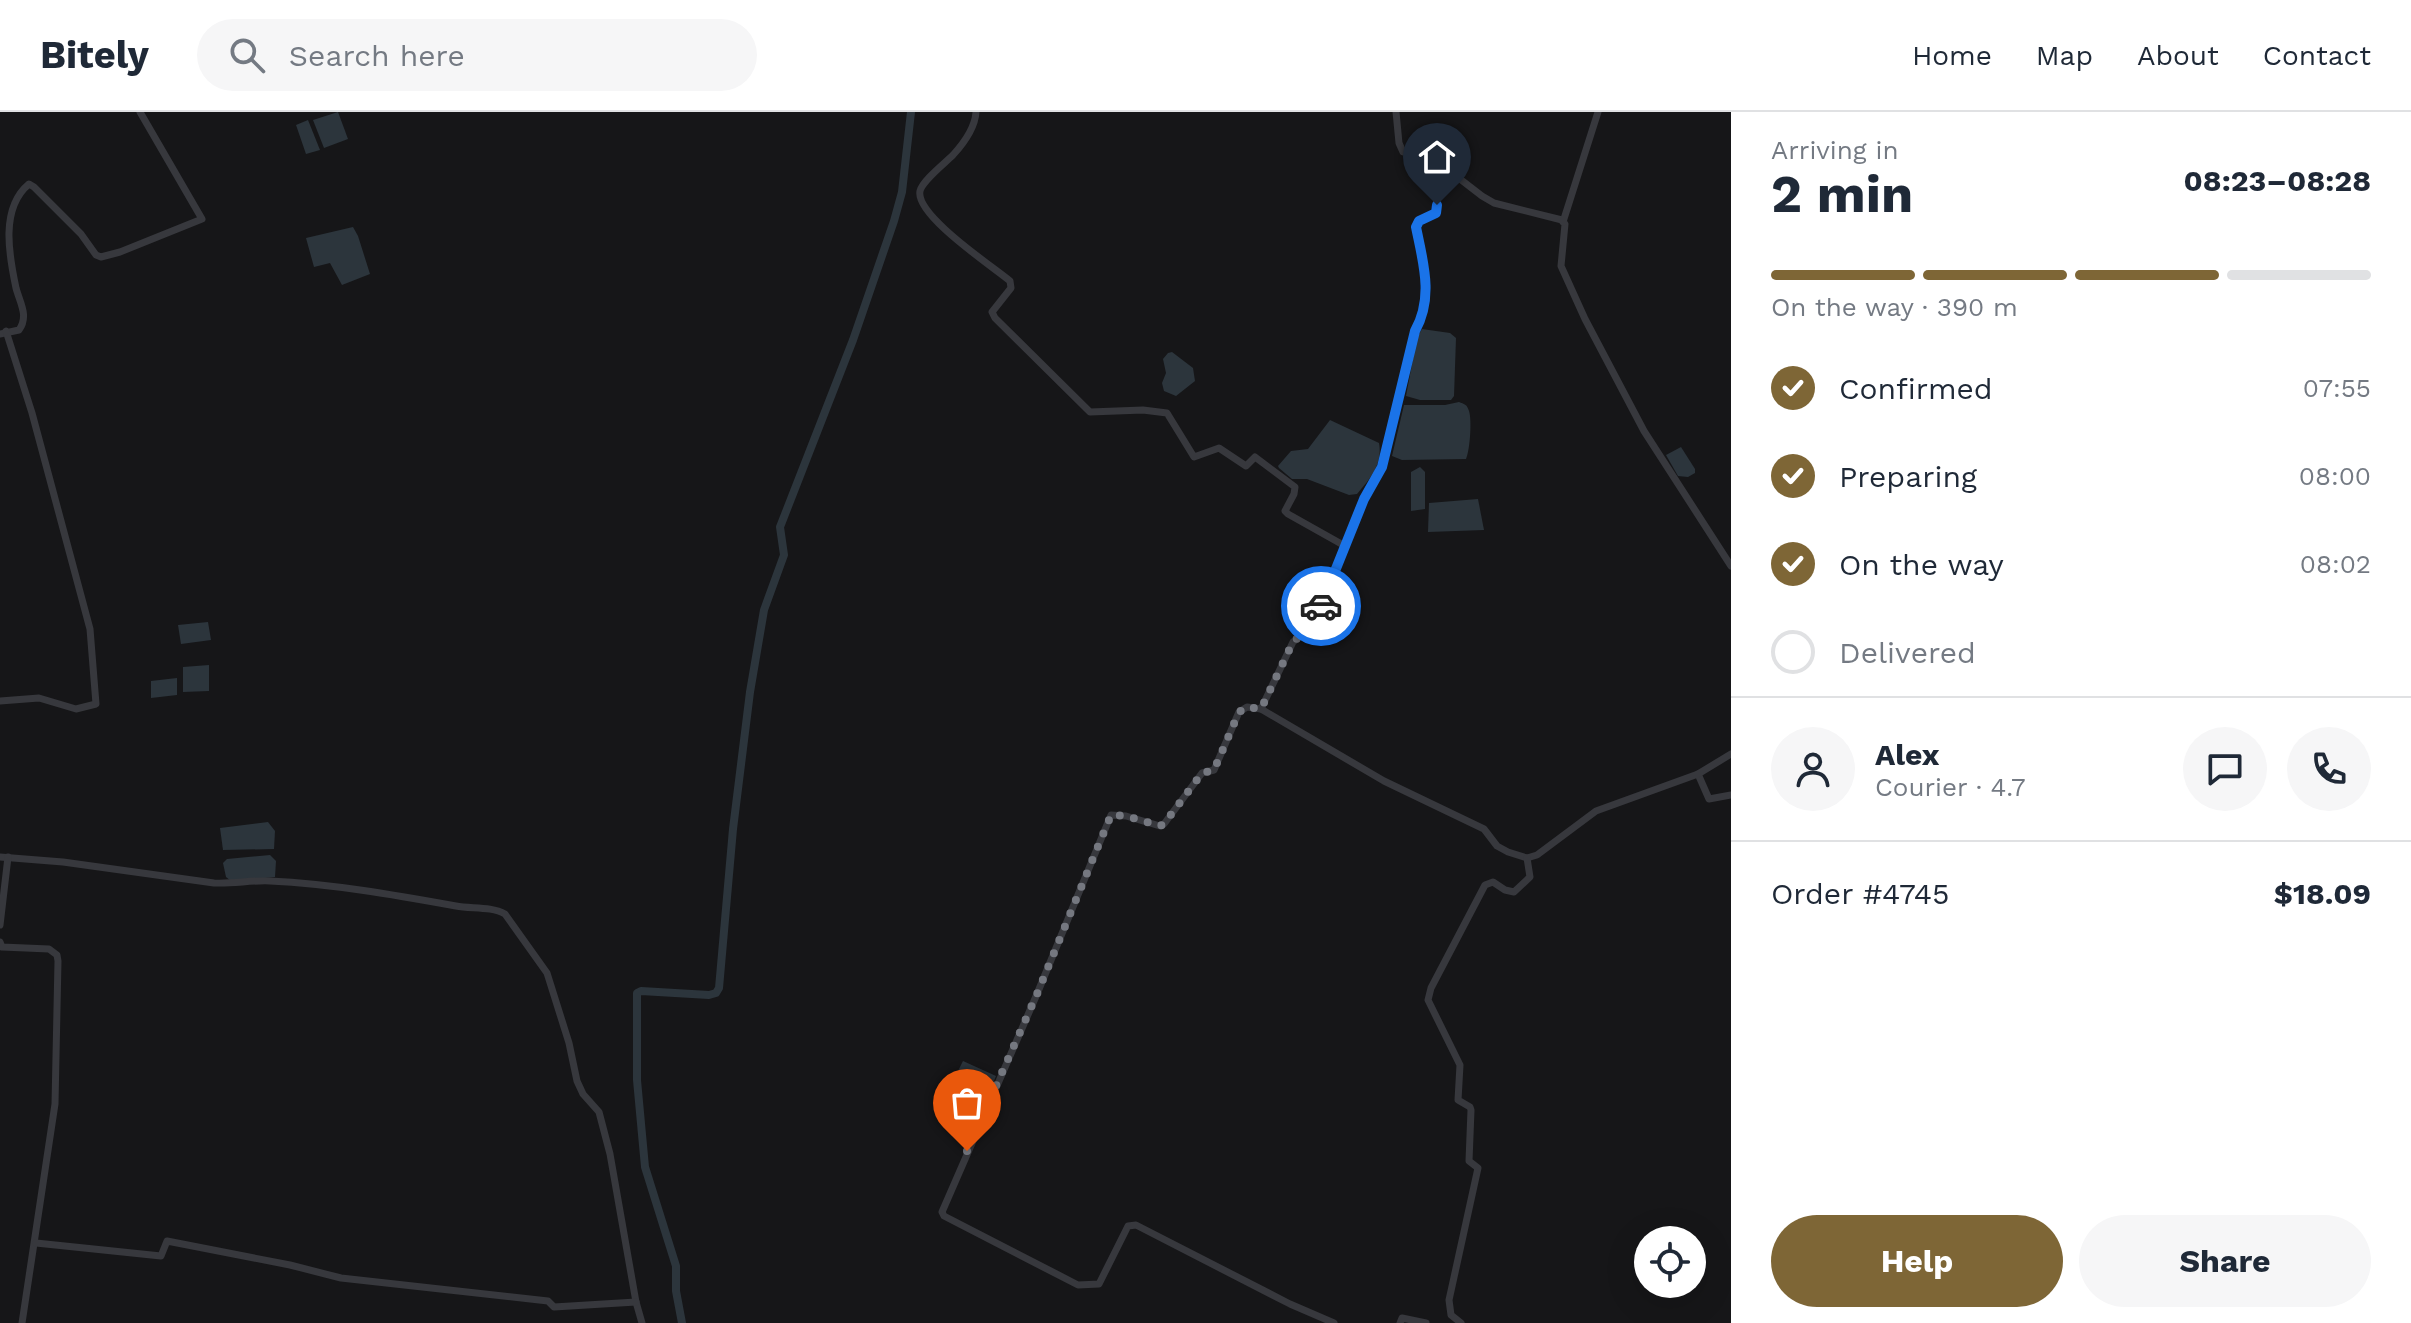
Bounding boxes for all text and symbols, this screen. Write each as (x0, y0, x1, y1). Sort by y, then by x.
search box (197, 19, 757, 91)
text: Bitely (40, 33, 149, 77)
icon: search (225, 33, 269, 77)
text: Search here (289, 38, 465, 73)
text: Home (1912, 39, 1992, 72)
text: Map (2036, 39, 2093, 72)
text: About (2137, 39, 2219, 72)
text: Contact (2263, 39, 2371, 72)
pin (1403, 123, 1471, 205)
icon: home (1415, 135, 1459, 179)
text: Arriving in (1771, 135, 1899, 165)
text: 08:23–08:28 (2184, 163, 2371, 198)
text: 2 min (1771, 164, 1913, 225)
text: On the way · 390 m (1771, 292, 2018, 322)
icon: check (1771, 366, 1815, 410)
text: Confirmed (1839, 371, 1993, 406)
text: 07:55 (2303, 373, 2371, 403)
icon: check (1771, 454, 1815, 498)
text: Preparing (1839, 459, 1977, 494)
text: 08:00 (2299, 461, 2371, 491)
icon: check (1771, 542, 1815, 586)
text: On the way (1839, 547, 2004, 582)
text: 08:02 (2300, 549, 2371, 579)
courier (1281, 566, 1361, 646)
icon: car (1299, 584, 1343, 628)
text: Delivered (1839, 635, 1976, 670)
button: person (1771, 727, 1855, 811)
button: chat (2183, 727, 2267, 811)
button: phone (2287, 727, 2371, 811)
text: Alex (1875, 737, 1939, 772)
text: Courier · 4.7 (1875, 772, 2025, 802)
text: Order #4745 (1771, 876, 1950, 911)
text: $18.09 (2274, 876, 2371, 911)
pin (933, 1069, 1001, 1151)
icon: bag (945, 1081, 989, 1125)
button: Help (1771, 1215, 2063, 1307)
button: Share (2079, 1215, 2371, 1307)
map controls (1634, 1226, 1706, 1298)
button: locate (1634, 1226, 1706, 1298)

